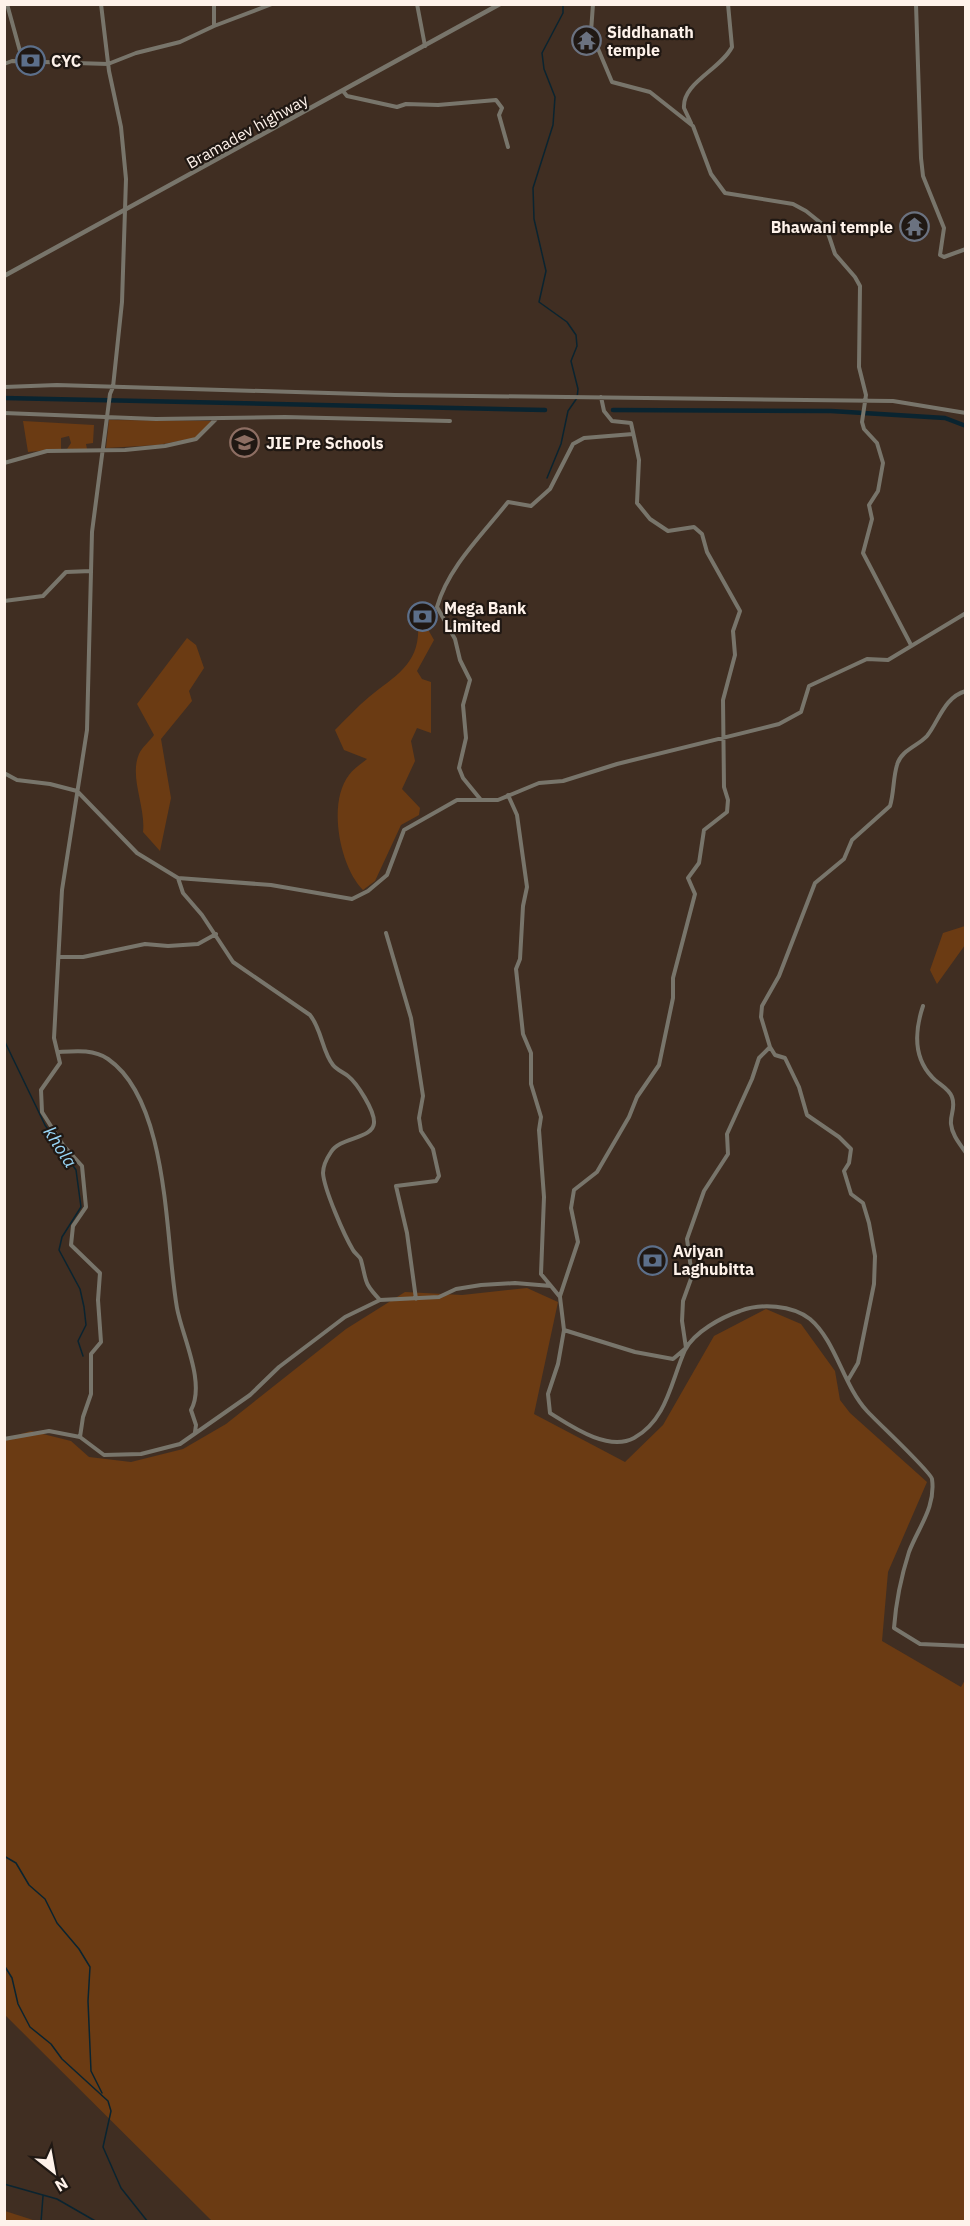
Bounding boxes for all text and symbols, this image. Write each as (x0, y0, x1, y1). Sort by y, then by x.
place label: Siddhanath temple (607, 22, 694, 60)
temple icon: Siddhanath temple (570, 25, 602, 57)
bank icon: CYC (14, 45, 46, 77)
place label: CYC (51, 51, 81, 71)
street label: Bramadev highway (183, 89, 311, 173)
temple icon: Bhawani temple (898, 211, 930, 243)
place label: Bhawani temple (771, 217, 893, 237)
school or university icon: JIE Pre Schools (229, 427, 261, 459)
place label: JIE Pre Schools (266, 433, 384, 453)
place label: Mega Bank Limited (444, 598, 527, 636)
bank icon: Mega Bank Limited (407, 601, 439, 633)
water label: khola (39, 1122, 82, 1172)
place label: Aviyan Laghubitta (673, 1241, 754, 1279)
bank icon: Aviyan Laghubitta (636, 1244, 668, 1276)
north arrow (24, 2142, 84, 2202)
text: N (52, 2173, 72, 2196)

